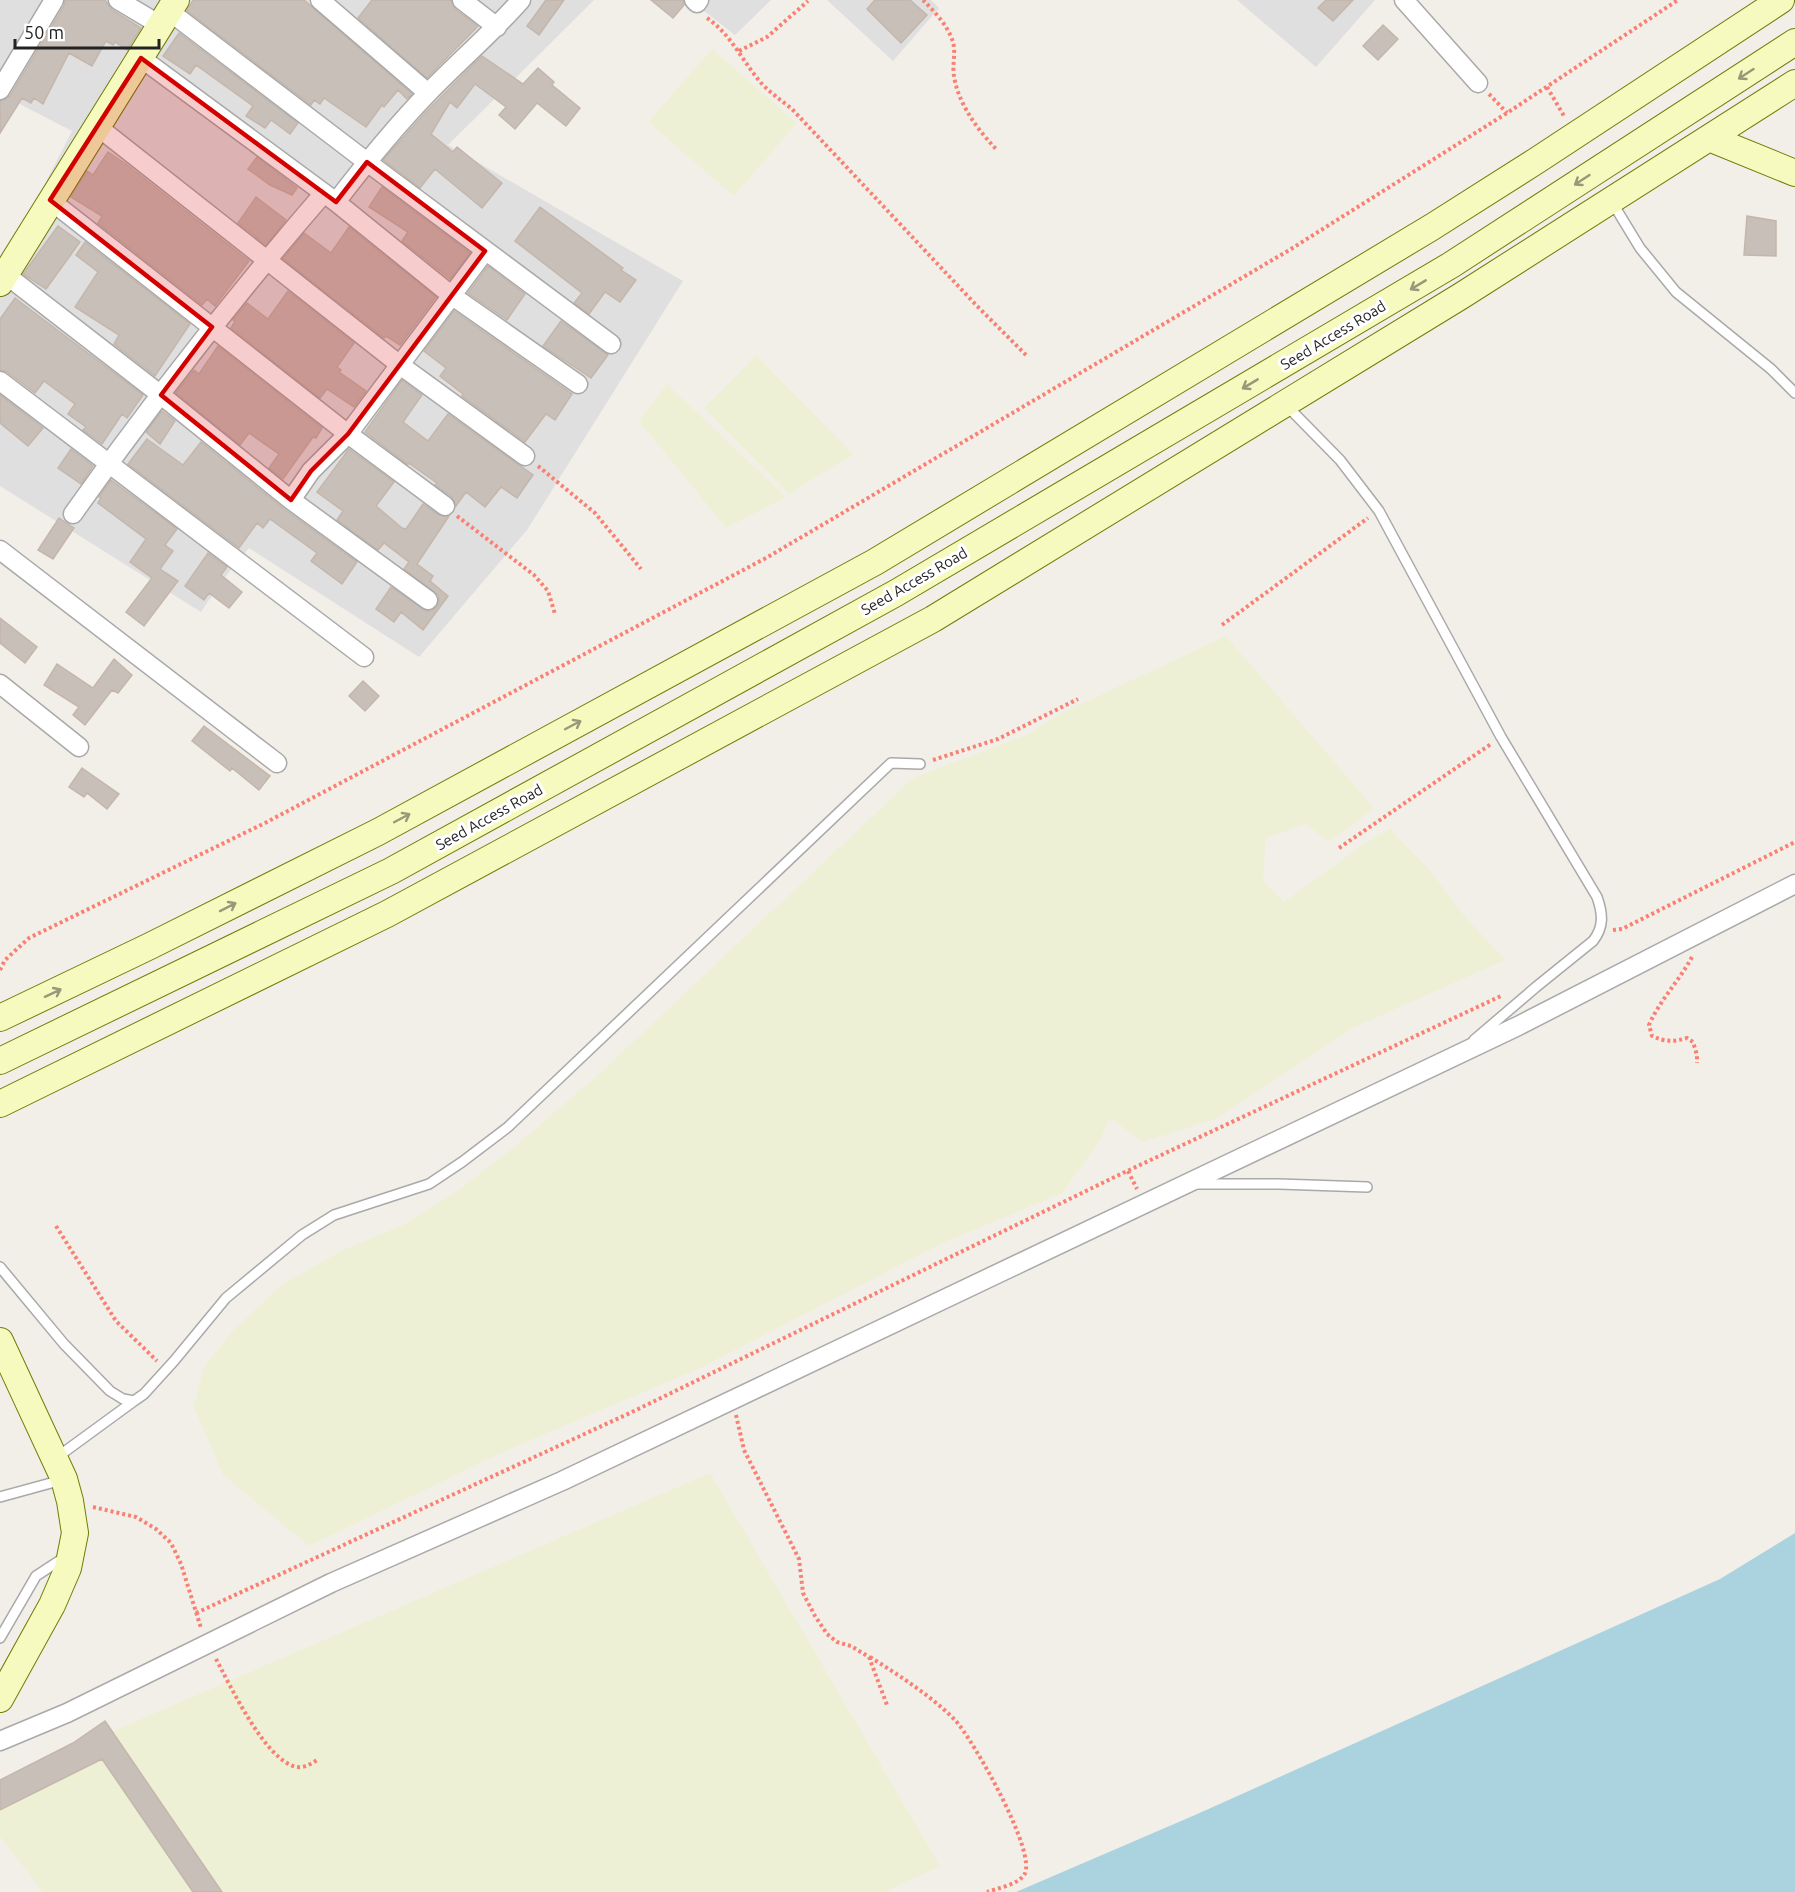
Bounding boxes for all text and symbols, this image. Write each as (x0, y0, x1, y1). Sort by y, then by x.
scale bar (15, 12, 159, 50)
text: 50 m (24, 22, 64, 42)
one-way arrow (1738, 68, 1755, 80)
one-way arrow (1574, 173, 1591, 186)
one-way arrow (1410, 279, 1427, 291)
street label: Seed Access Road (1277, 297, 1389, 373)
one-way arrow (1242, 378, 1259, 390)
street label: Seed Access Road (858, 544, 970, 618)
one-way arrow (564, 719, 581, 731)
street label: Seed Access Road (433, 781, 545, 853)
one-way arrow (393, 812, 410, 824)
one-way arrow (219, 901, 236, 913)
one-way arrow (43, 986, 61, 998)

